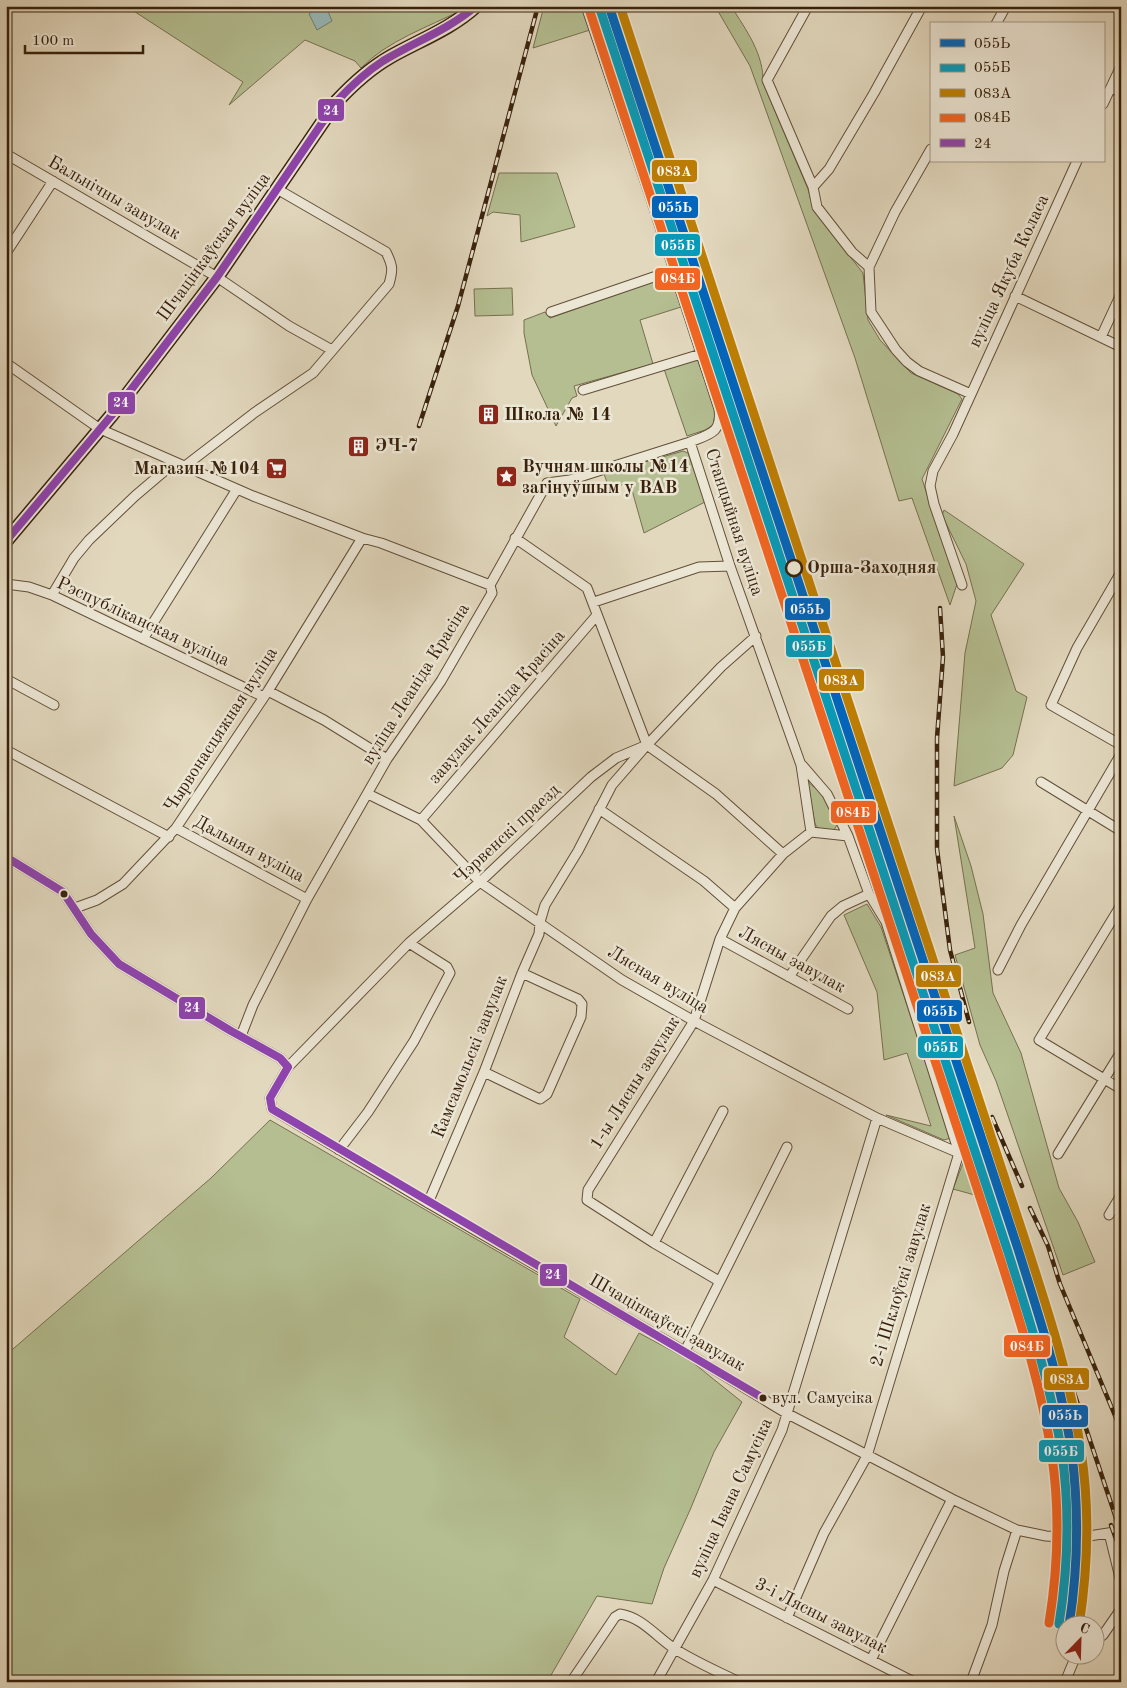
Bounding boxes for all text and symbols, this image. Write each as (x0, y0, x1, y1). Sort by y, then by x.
scale bar (25, 22, 142, 54)
legend (930, 22, 1104, 162)
text: 100 m (32, 34, 74, 49)
text: 055Ь (974, 37, 1011, 52)
text: 055Б (974, 61, 1011, 76)
text: 083А (974, 87, 1012, 102)
line badge: 24 (317, 98, 345, 122)
text: 24 (323, 104, 339, 118)
text: 084Б (974, 111, 1011, 126)
text: 24 (974, 137, 991, 152)
street label: Бальнічны завулак (45, 153, 183, 243)
line badge: 083А (651, 159, 698, 183)
text: 083А (657, 165, 692, 179)
street label: Шчацінкаўская вуліца (154, 169, 274, 325)
street label: вуліца Якуба Коласа (966, 192, 1052, 350)
line badge: 055Ь (651, 195, 699, 219)
text: 055Ь (658, 201, 692, 215)
line badge: 055Б (654, 233, 701, 257)
text: 055Б (661, 239, 695, 253)
line badge: 084Б (654, 267, 701, 291)
text: 084Б (661, 272, 695, 286)
line badge: 24 (107, 391, 136, 415)
text: 24 (113, 396, 129, 410)
building icon: Школа № 14 (476, 403, 500, 427)
place label: Школа № 14 (504, 406, 611, 424)
building icon: ЭЧ-7 (347, 434, 371, 458)
place label: ЭЧ-7 (375, 437, 418, 455)
street label: Станцыйная вуліца (702, 446, 766, 598)
supermarket icon: Магазин №104 (264, 457, 288, 481)
place label: Вучням школы №14 загінуўшым у ВАВ (522, 458, 689, 497)
place label: Магазин №104 (134, 460, 260, 478)
place icon: Вучням школы №14 загінуўшым у ВАВ (494, 465, 518, 489)
marker: Орша-Заходняя (785, 559, 803, 577)
place label: Орша-Заходняя (807, 559, 936, 577)
street label: Рэспубліканская вуліца (54, 574, 232, 670)
line badge: 055Ь (784, 597, 831, 621)
street label: вуліца Леаніда Красіна (359, 600, 473, 768)
text: 055Ь (790, 603, 824, 617)
street label: завулак Леаніда Красіна (425, 627, 569, 787)
line badge: 055Б (785, 634, 833, 658)
text: 055Б (792, 640, 826, 654)
street label: Чырвонасцяжная вуліца (161, 644, 281, 816)
line badge: 083А (818, 668, 865, 692)
text: 083А (824, 674, 859, 688)
street label: Чэрвенскі праезд (451, 781, 563, 887)
line badge: 084Б (830, 800, 877, 824)
text: 084Б (836, 806, 870, 820)
street label: Дальняя вуліца (191, 812, 307, 886)
unlabelled marker (59, 889, 69, 899)
street label: Лясны завулак (736, 923, 848, 997)
street label: Лясная вуліца (604, 943, 712, 1017)
line badge: 083А (915, 964, 962, 988)
text: 083А (921, 970, 956, 984)
street label: Камсамольскі завулак (429, 973, 511, 1141)
line badge: 24 (178, 996, 206, 1020)
line badge: 055Ь (916, 999, 963, 1023)
text: 24 (184, 1001, 200, 1015)
text: 055Ь (923, 1005, 957, 1019)
street label: 1-ы Лясны завулак (587, 1013, 683, 1153)
line badge: 055Б (917, 1035, 964, 1059)
text: 055Б (924, 1041, 958, 1055)
street label: 2-і Шклоўскі завулак (868, 1201, 934, 1369)
line badge: 24 (539, 1263, 568, 1287)
text: 24 (545, 1268, 561, 1282)
street label: Шчацінкаўскі завулак (586, 1271, 748, 1375)
line badge: 084Б (1003, 1334, 1051, 1358)
text: 084Б (1010, 1340, 1044, 1354)
line badge: 083А (1043, 1367, 1090, 1391)
text: 083А (1050, 1373, 1085, 1387)
place label: вул. Самусіка (772, 1390, 874, 1407)
marker: вул. Самусіка (758, 1393, 768, 1403)
line badge: 055Ь (1041, 1404, 1089, 1428)
text: 055Ь (1048, 1409, 1082, 1423)
street label: вуліца Івана Самусіка (686, 1415, 776, 1581)
line badge: 055Б (1038, 1439, 1085, 1463)
text: 055Б (1044, 1445, 1078, 1459)
street label: 3-і Лясны завулак (752, 1575, 890, 1657)
north arrow (1054, 1616, 1104, 1666)
text: С (1078, 1621, 1092, 1637)

